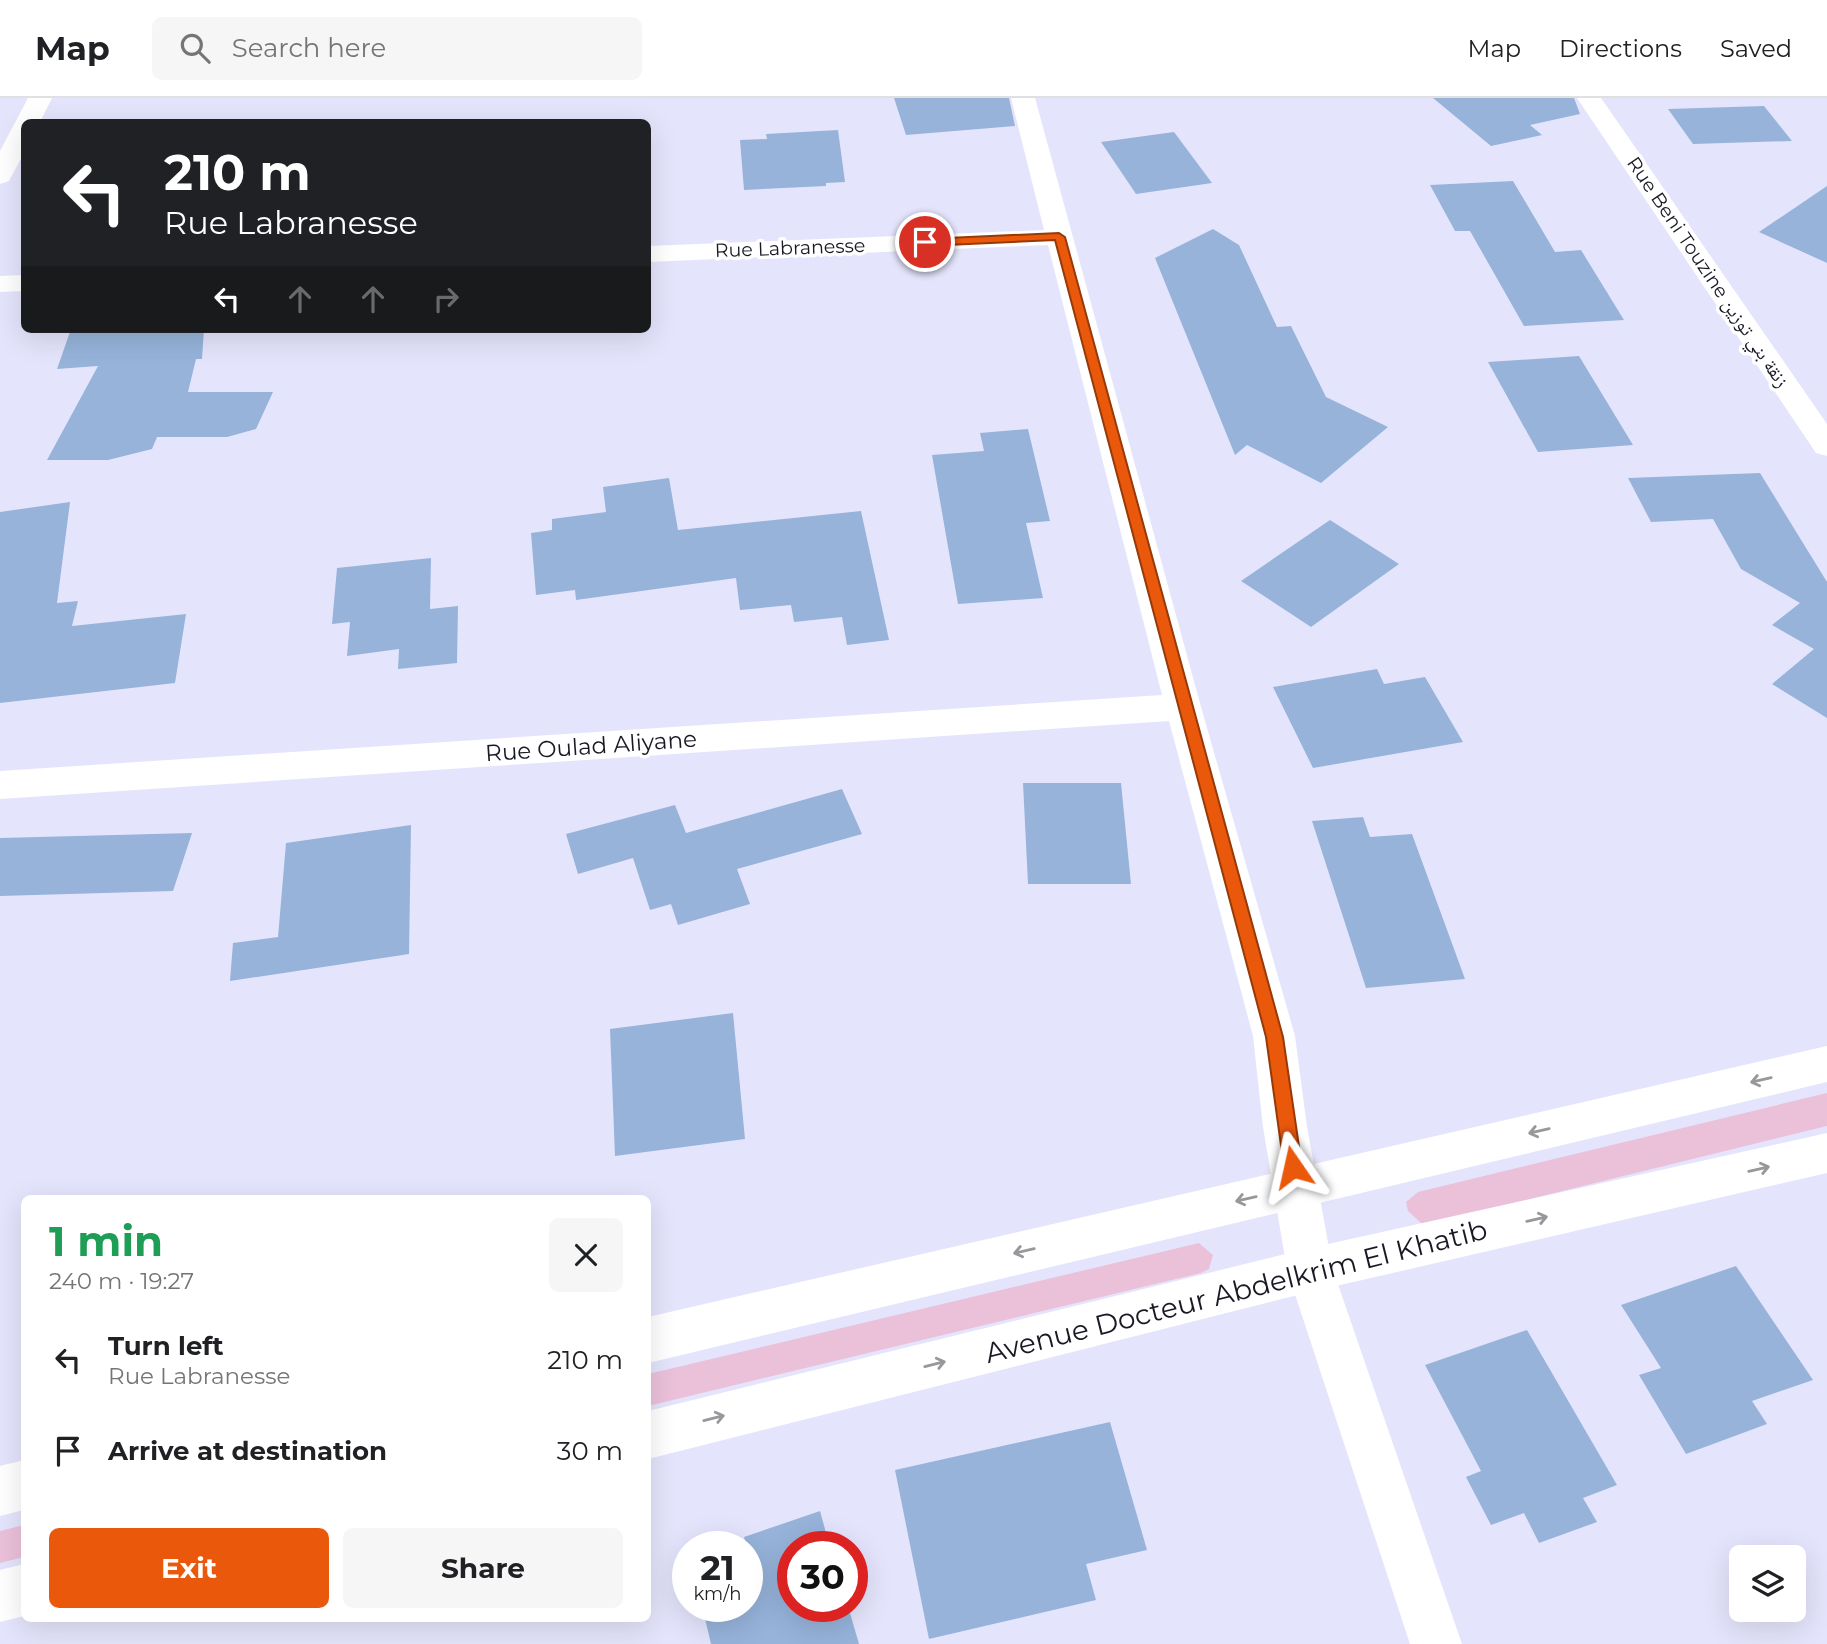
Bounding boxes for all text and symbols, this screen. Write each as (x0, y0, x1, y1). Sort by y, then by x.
search box (152, 17, 642, 80)
text: Map (35, 28, 110, 68)
icon: search (176, 29, 214, 67)
text: Search here (232, 32, 386, 64)
text: Map (1468, 34, 1521, 63)
text: Directions (1559, 34, 1682, 63)
text: Saved (1720, 34, 1792, 63)
text: 210 m (164, 143, 311, 202)
icon: left (49, 147, 140, 238)
street label: Rue Beni Touzine زنقة بني توزين (1619, 152, 1794, 394)
text: Rue Labranesse (164, 203, 418, 242)
pin (895, 212, 955, 272)
icon: arrive (906, 223, 944, 261)
street label: Rue Labranesse (714, 234, 866, 262)
icon: left (208, 280, 246, 318)
icon: ahead (281, 280, 319, 318)
icon: ahead (354, 280, 392, 318)
icon: right (427, 280, 465, 318)
street label: Rue Oulad Aliyane (484, 725, 698, 767)
one-way arrow (1750, 1074, 1772, 1087)
one-way arrow (1528, 1125, 1551, 1138)
position arrow (1256, 1130, 1330, 1204)
one-way arrow (1747, 1162, 1770, 1175)
one-way arrow (1235, 1193, 1258, 1207)
street label: Avenue Docteur Abdelkrim El Khatib (981, 1212, 1491, 1370)
one-way arrow (1525, 1212, 1548, 1225)
text: 1 min (49, 1215, 163, 1267)
button: close (549, 1218, 623, 1292)
one-way arrow (1013, 1245, 1036, 1258)
text: 240 m · 19:27 (49, 1267, 194, 1295)
text: Turn left (108, 1330, 224, 1362)
icon: left (49, 1341, 87, 1379)
text: 210 m (547, 1344, 623, 1376)
one-way arrow (923, 1357, 945, 1370)
text: Rue Labranesse (108, 1362, 290, 1390)
one-way arrow (702, 1411, 725, 1425)
icon: arrive (49, 1432, 87, 1470)
text: Arrive at destination (108, 1435, 387, 1467)
text: 30 m (557, 1435, 623, 1467)
button: Exit (49, 1528, 329, 1608)
button: Share (343, 1528, 623, 1608)
speed limit sign: 30 (777, 1531, 868, 1622)
map controls (1729, 1545, 1806, 1622)
button: layers (1729, 1545, 1806, 1622)
text: 21 (700, 1546, 735, 1589)
text: km/h (693, 1583, 742, 1605)

